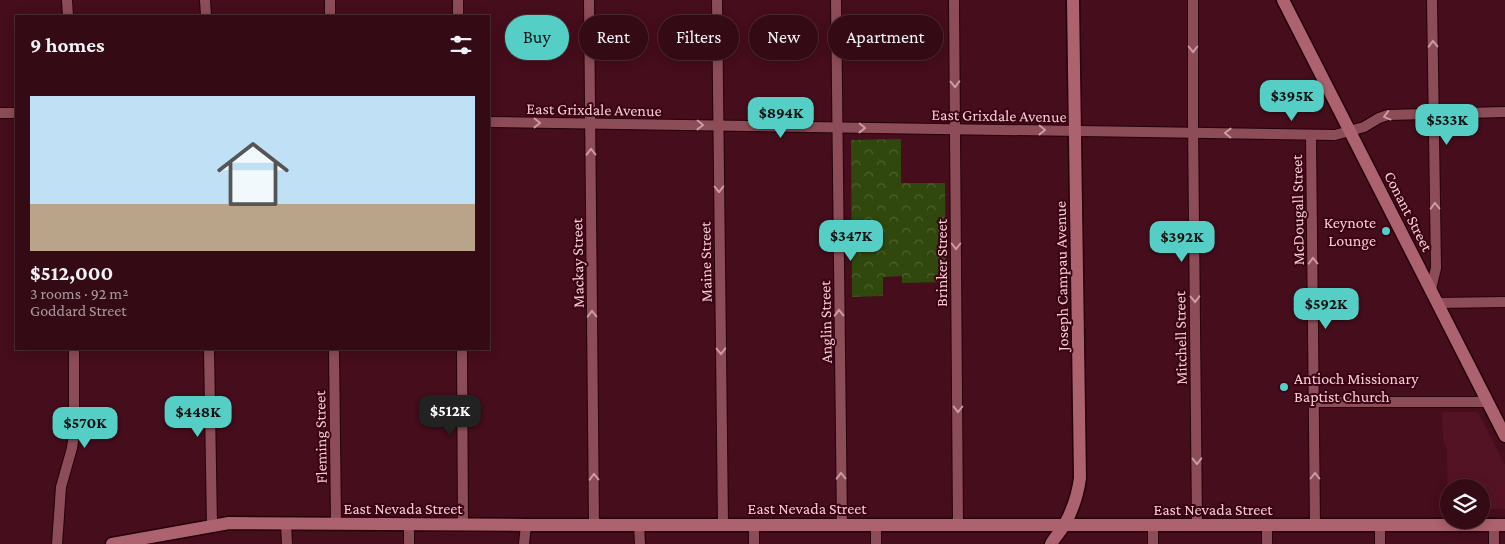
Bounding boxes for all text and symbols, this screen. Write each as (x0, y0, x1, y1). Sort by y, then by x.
chip: Buy (505, 15, 569, 60)
chip: Rent (579, 15, 648, 60)
chip: Filters (658, 15, 739, 60)
chip: New (749, 15, 818, 60)
chip: Apartment (828, 15, 943, 60)
icon: filters (447, 31, 475, 59)
text: 9 homes (30, 33, 105, 57)
one-way arrow (1427, 39, 1438, 47)
one-way arrow (1188, 45, 1198, 53)
one-way arrow (950, 80, 960, 88)
pin: $395K (1257, 80, 1327, 122)
text: $395K (1271, 87, 1313, 104)
pin: $894K (746, 96, 816, 139)
street label: East Grixdale Avenue (526, 100, 662, 119)
text: $894K (759, 104, 803, 121)
pin: $533K (1412, 104, 1482, 146)
street label: East Grixdale Avenue (931, 106, 1067, 125)
one-way arrow (1383, 111, 1391, 121)
text: $533K (1426, 111, 1468, 128)
one-way arrow (534, 117, 542, 128)
one-way arrow (696, 120, 704, 130)
one-way arrow (859, 123, 867, 133)
one-way arrow (1039, 125, 1047, 136)
one-way arrow (1224, 128, 1232, 138)
icon: home (208, 129, 298, 219)
one-way arrow (586, 147, 596, 155)
street label: McDougall Street (1288, 154, 1308, 266)
street label: Conant Street (1381, 168, 1436, 255)
one-way arrow (714, 185, 725, 193)
street label: Joseph Campau Avenue (1052, 201, 1072, 353)
one-way arrow (1430, 202, 1440, 210)
place label: Keynote Lounge (1324, 214, 1376, 250)
street label: Mackay Street (568, 217, 588, 308)
street label: Brinker Street (933, 218, 950, 307)
pin: $347K (816, 220, 886, 262)
pin: $392K (1147, 220, 1217, 263)
street label: Maine Street (696, 221, 715, 303)
marker: Keynote Lounge (1380, 225, 1392, 237)
text: $347K (830, 227, 872, 244)
text: $392K (1161, 228, 1203, 245)
one-way arrow (951, 242, 961, 250)
one-way arrow (1308, 257, 1318, 265)
text: $512,000 (30, 261, 113, 285)
street label: Anglin Street (816, 280, 836, 364)
text: 3 rooms · 92 m² (30, 285, 128, 302)
pin: $592K (1291, 288, 1361, 330)
street label: Mitchell Street (1171, 290, 1190, 385)
one-way arrow (1190, 295, 1200, 303)
text: $592K (1305, 295, 1347, 312)
text: Goddard Street (30, 302, 127, 319)
one-way arrow (834, 309, 845, 317)
one-way arrow (587, 310, 597, 318)
one-way arrow (716, 348, 726, 355)
place label: Antioch Missionary Baptist Church (1294, 370, 1419, 406)
marker: Antioch Missionary Baptist Church (1278, 381, 1290, 393)
street label: Fleming Street (311, 390, 331, 484)
pin: $512K (415, 394, 485, 437)
pin: $448K (163, 396, 233, 438)
text: $512K (430, 402, 470, 419)
text: $448K (176, 403, 220, 420)
one-way arrow (953, 405, 963, 413)
pin: $570K (50, 406, 120, 449)
text: $570K (64, 414, 106, 431)
one-way arrow (1191, 457, 1202, 465)
one-way arrow (589, 472, 599, 480)
one-way arrow (836, 472, 846, 480)
one-way arrow (1310, 472, 1320, 480)
map controls (1440, 479, 1490, 529)
button: layers (1440, 479, 1490, 529)
street label: East Nevada Street (343, 500, 463, 517)
street label: East Nevada Street (747, 500, 867, 517)
street label: East Nevada Street (1153, 501, 1273, 518)

